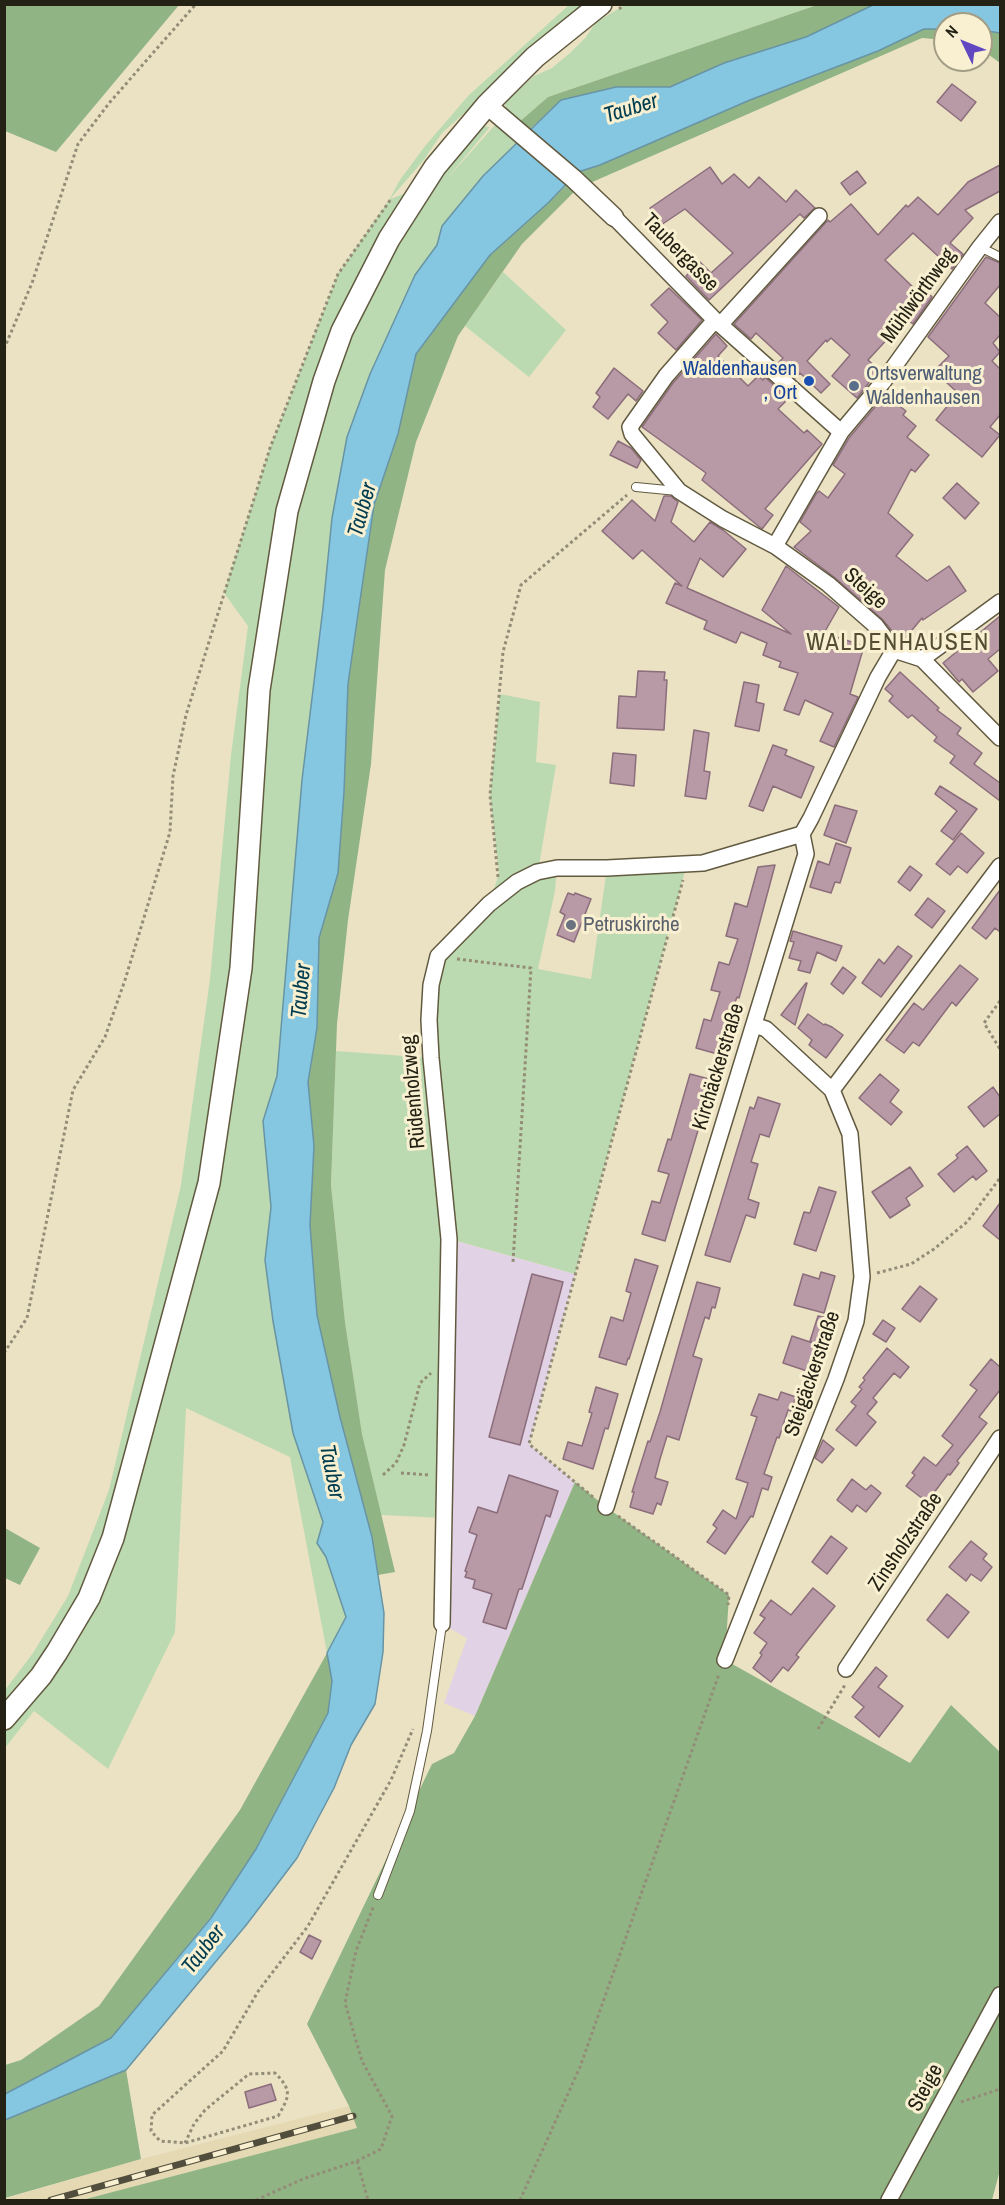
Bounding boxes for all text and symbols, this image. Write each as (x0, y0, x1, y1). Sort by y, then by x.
north arrow (933, 12, 993, 72)
text: N (940, 20, 963, 42)
water label: Tauber (601, 88, 661, 130)
street label: Taubergasse (637, 209, 723, 297)
street label: Mühlwörthweg (876, 244, 962, 348)
place label: Waldenhausen , Ort (683, 356, 797, 406)
place label: Ortsverwaltung Waldenhausen (866, 361, 982, 411)
marker: Waldenhausen , Ort (802, 374, 816, 388)
marker: Ortsverwaltung Waldenhausen (847, 379, 861, 393)
water label: Tauber (343, 480, 383, 540)
street label: Steige (838, 563, 892, 615)
district label: WALDENHAUSEN (806, 630, 990, 658)
place label: Petruskirche (583, 912, 680, 938)
marker: Petruskirche (564, 918, 578, 932)
water label: Tauber (286, 963, 318, 1019)
street label: Kirchäckerstraße (688, 1001, 750, 1133)
street label: Rüdenholzweg (396, 1034, 432, 1150)
street label: Steigäckerstraße (780, 1308, 846, 1440)
water label: Tauber (313, 1443, 349, 1501)
street label: Zinsholzstraße (864, 1488, 948, 1596)
water label: Tauber (177, 1920, 231, 1980)
street label: Steige (903, 2060, 949, 2116)

